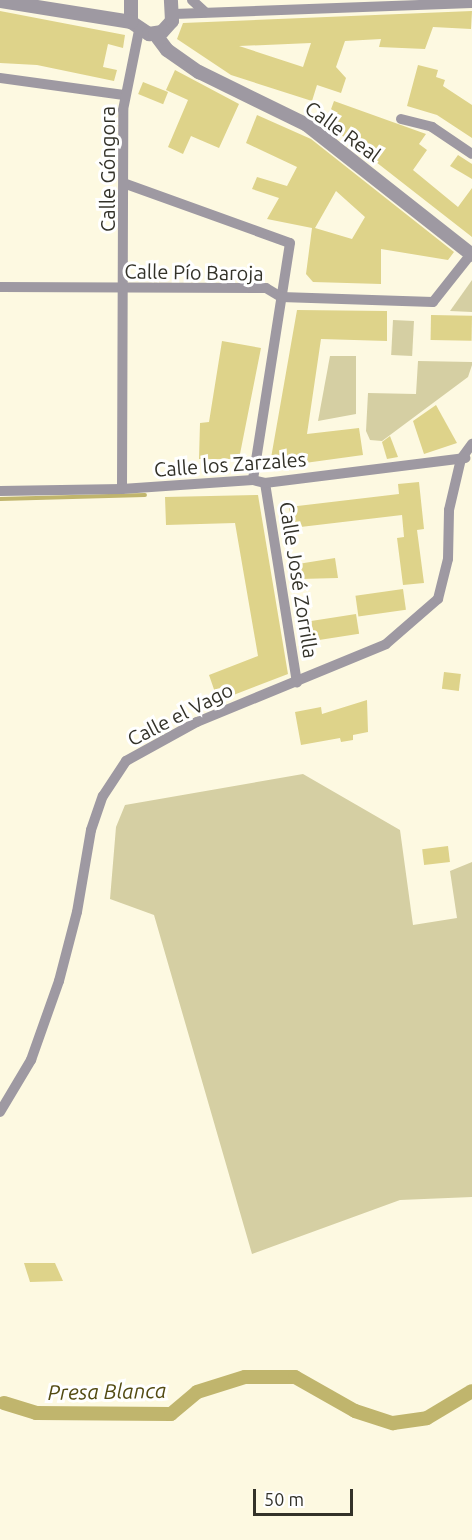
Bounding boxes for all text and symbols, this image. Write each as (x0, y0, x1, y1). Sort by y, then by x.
street label: Calle Real (300, 96, 386, 166)
street label: Calle Góngora (95, 106, 119, 232)
street label: Calle Pío Baroja (124, 259, 264, 285)
street label: Calle los Zarzales (153, 447, 307, 481)
street label: Calle José Zorrilla (275, 500, 323, 660)
street label: Calle el Vago (123, 677, 237, 751)
water label: Presa Blanca (48, 1377, 166, 1405)
scale bar (256, 1477, 356, 1515)
text: 50 m (264, 1489, 304, 1509)

